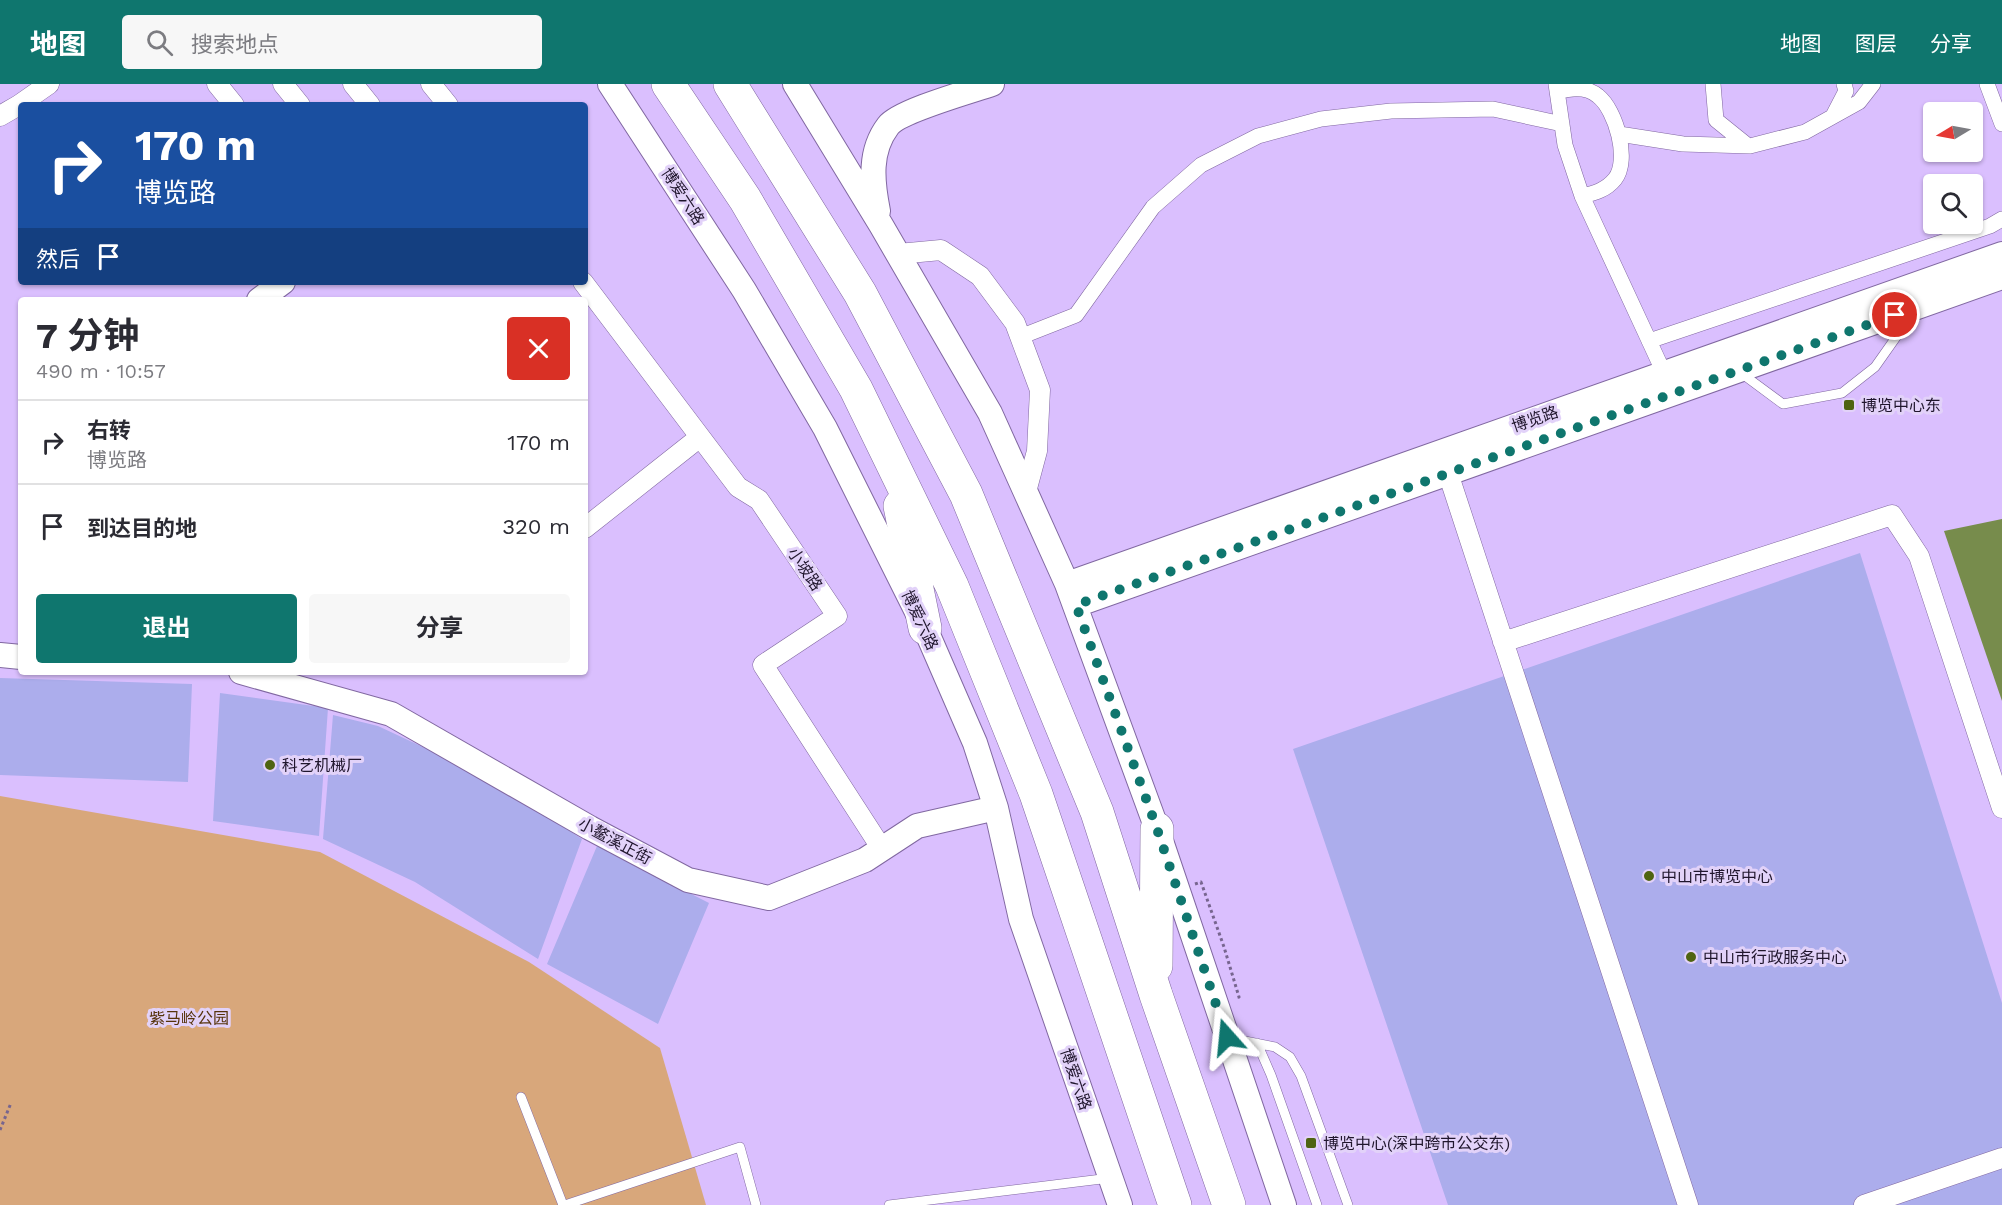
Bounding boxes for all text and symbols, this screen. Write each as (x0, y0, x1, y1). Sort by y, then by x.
search box (122, 15, 542, 69)
icon: search (143, 26, 176, 59)
text: 地图 (30, 28, 86, 61)
text: 地图 (1780, 31, 1822, 56)
text: 图层 (1855, 31, 1897, 56)
text: 分享 (1930, 31, 1972, 56)
text: 搜索地点 (191, 32, 279, 57)
north arrow (1923, 102, 1983, 162)
map controls (1923, 102, 1983, 234)
text: 170 m (135, 121, 256, 170)
icon: right (36, 126, 114, 204)
street label: 博爱六路 (658, 164, 708, 228)
button: search (1923, 174, 1983, 234)
text: 博览路 (135, 177, 216, 209)
icon: arrive (92, 240, 125, 273)
text: 然后 (36, 247, 80, 272)
pin (1869, 289, 1920, 340)
icon: arrive (1878, 298, 1911, 331)
text: 7 分钟 (36, 315, 139, 357)
button: close (507, 317, 570, 380)
text: 490 m · 10:57 (36, 359, 166, 383)
place label: 博览中心东 (1861, 396, 1941, 415)
marker: 博览中心东 (1842, 398, 1856, 412)
street label: 博览路 (1509, 402, 1561, 436)
text: 右转 (87, 418, 131, 443)
icon: right (36, 426, 69, 459)
text: 170 m (507, 430, 570, 455)
text: 博览路 (87, 448, 147, 472)
icon: arrive (36, 510, 69, 543)
text: 320 m (502, 514, 570, 539)
text: 到达目的地 (87, 516, 197, 541)
street label: 小坡路 (784, 544, 826, 594)
street label: 博爱六路 (898, 587, 942, 653)
button: 退出 (36, 594, 297, 663)
button: 分享 (309, 594, 570, 663)
place label: 科艺机械厂 (282, 756, 362, 775)
marker: 科艺机械厂 (263, 758, 277, 772)
street label: 小鳌溪正街 (575, 814, 655, 868)
place label: 中山市博览中心 (1661, 867, 1773, 886)
marker: 中山市博览中心 (1642, 869, 1656, 883)
place label: 中山市行政服务中心 (1703, 948, 1847, 967)
marker: 中山市行政服务中心 (1684, 950, 1698, 964)
position arrow (1195, 1005, 1259, 1069)
park label: 紫马岭公园 (149, 1009, 229, 1028)
street label: 博爱六路 (1057, 1046, 1095, 1112)
place label: 博览中心(深中跨市公交东) (1323, 1134, 1510, 1153)
marker: 博览中心(深中跨市公交东) (1304, 1136, 1318, 1150)

